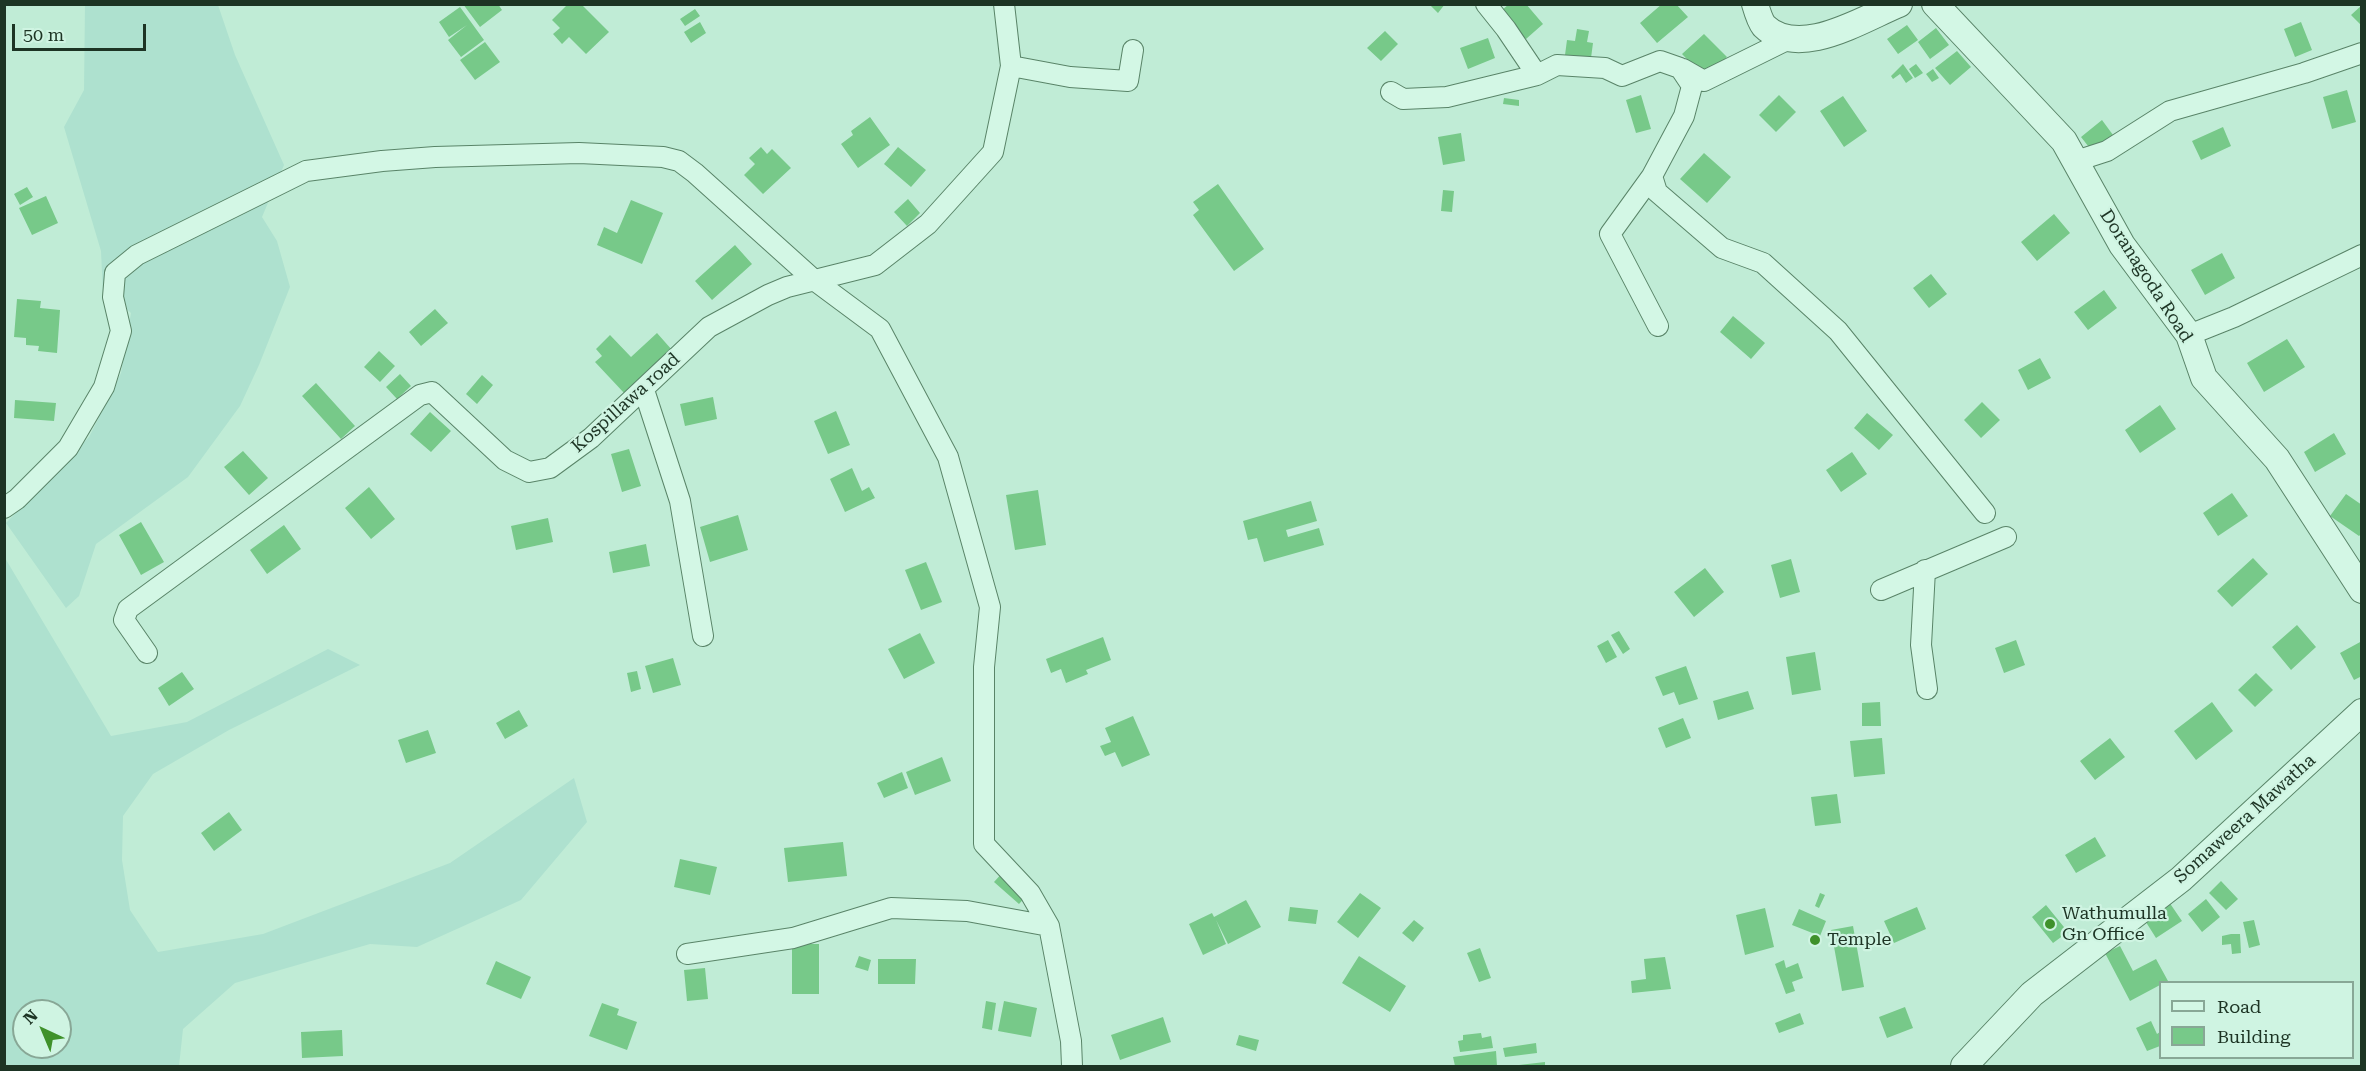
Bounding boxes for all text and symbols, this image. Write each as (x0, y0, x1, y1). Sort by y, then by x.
scale bar (15, 12, 148, 50)
text: 50 m (23, 24, 64, 45)
street label: Doranagoda Road (2095, 205, 2197, 347)
street label: Kospillawa road (567, 349, 685, 457)
street label: Somaweera Mawatha (2170, 750, 2320, 888)
place label: Wathumulla Gn Office (2062, 903, 2167, 946)
marker: Wathumulla Gn Office (2043, 917, 2057, 931)
place label: Temple (1827, 929, 1891, 951)
marker: Temple (1808, 933, 1822, 947)
legend (2159, 981, 2354, 1059)
text: Road (2217, 996, 2261, 1017)
north arrow (12, 999, 72, 1059)
text: N (19, 1006, 42, 1028)
text: Building (2217, 1026, 2291, 1047)

